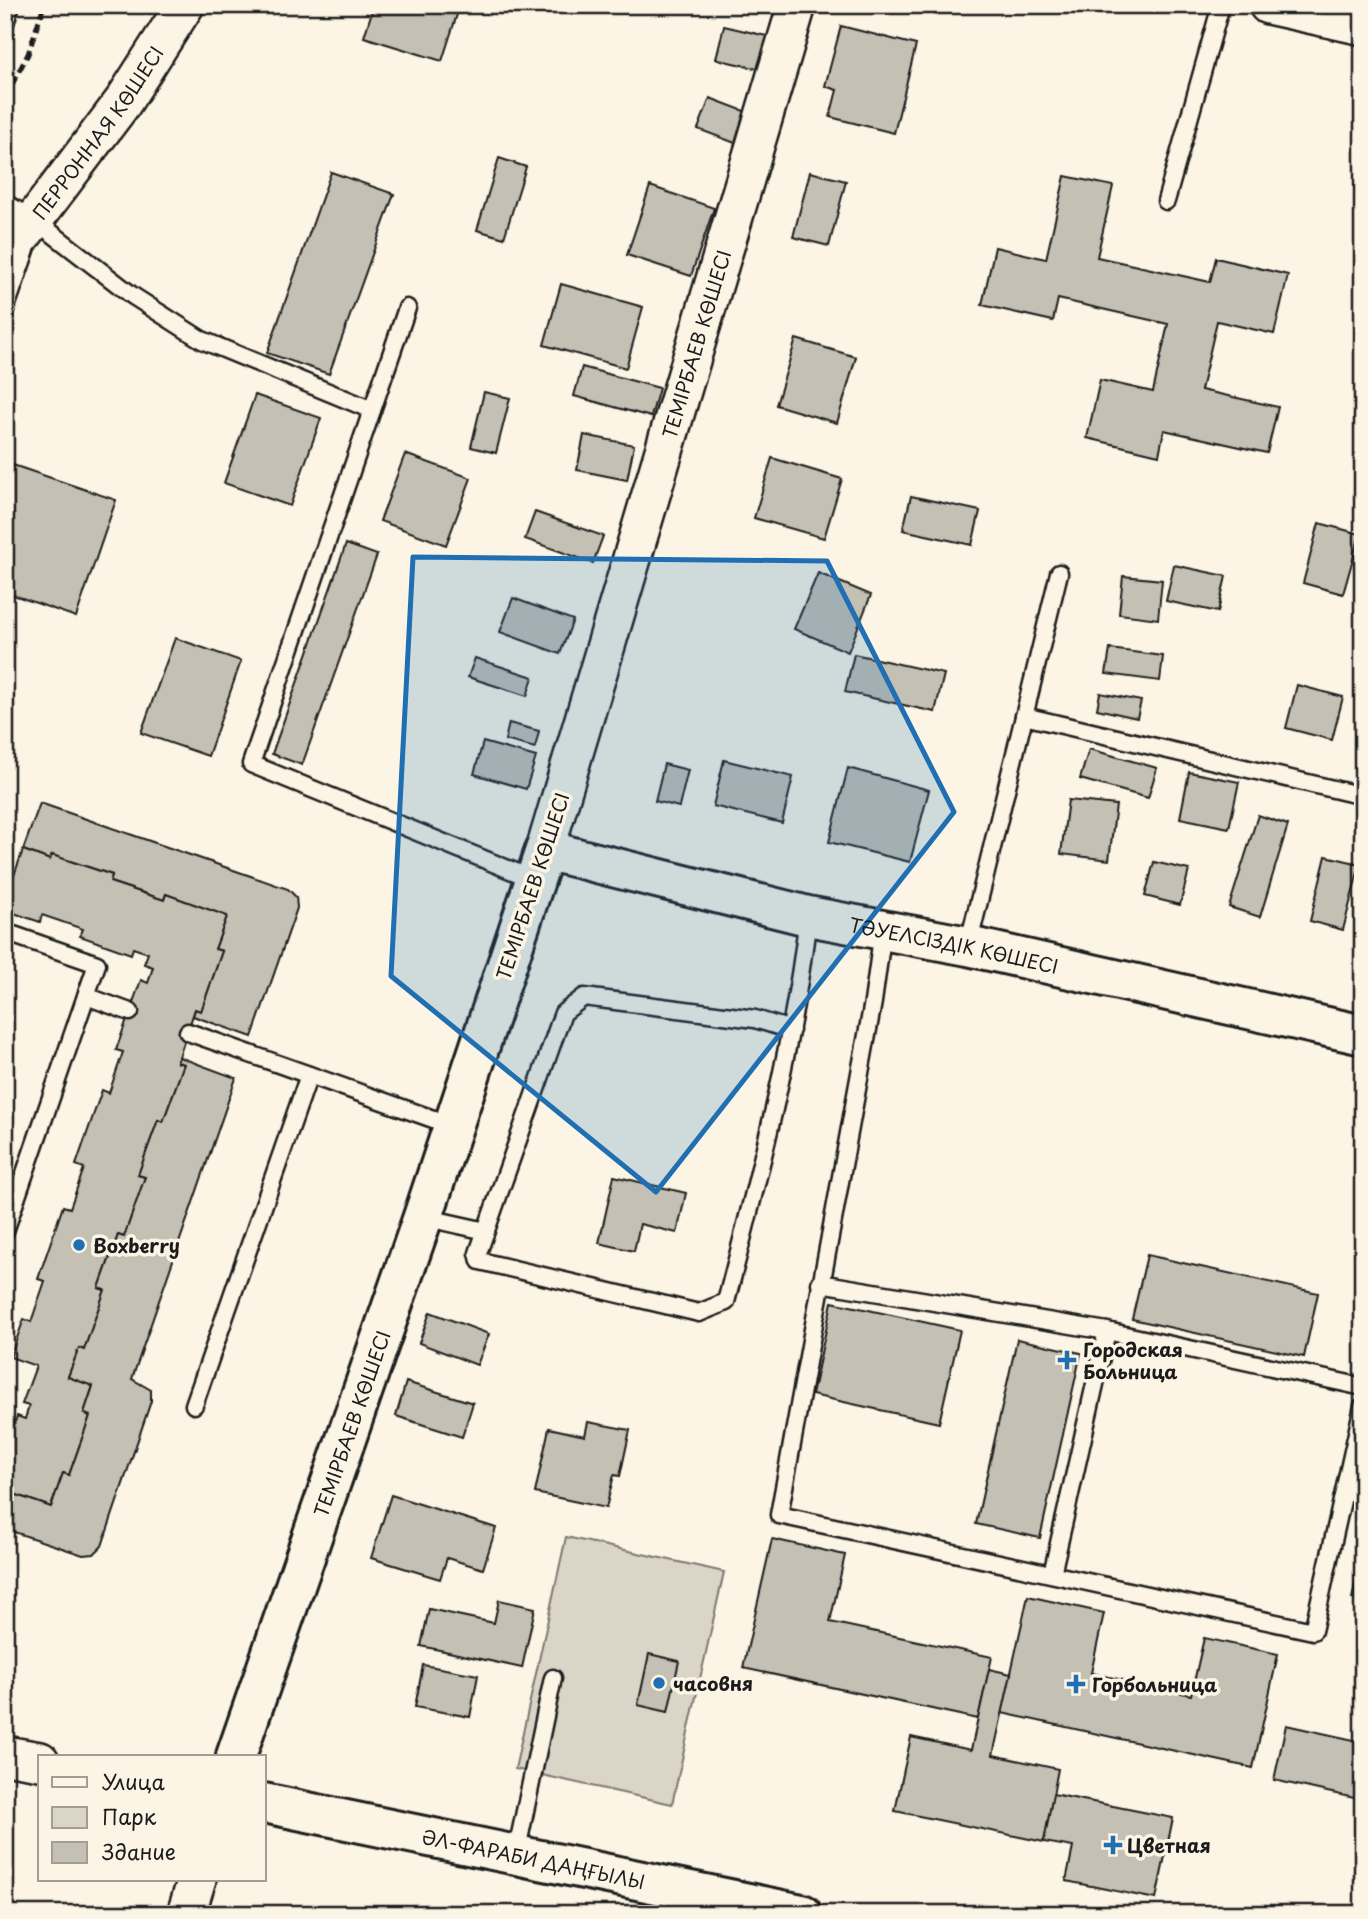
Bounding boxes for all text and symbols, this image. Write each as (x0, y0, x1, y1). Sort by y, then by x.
street label: ПЕРРОННАЯ КӨШЕСІ (25, 40, 169, 225)
street label: ТЕМІРБАЕВ КӨШЕСІ (655, 246, 737, 442)
street label: ТЕМІРБАЕВ КӨШЕСІ (489, 789, 575, 983)
street label: ТӘУЕЛСІЗДІК КӨШЕСІ (847, 910, 1061, 980)
place label: Boxberry (93, 1231, 180, 1259)
marker: Boxberry (71, 1237, 87, 1253)
street label: ТЕМІРБАЕВ КӨШЕСІ (306, 1327, 397, 1520)
place label: Городская Больница (1083, 1335, 1183, 1385)
marker: Городская Больница (1057, 1350, 1077, 1370)
place label: часовня (673, 1669, 753, 1697)
place label: Горбольница (1092, 1670, 1217, 1698)
marker: Горбольница (1066, 1674, 1086, 1694)
marker: часовня (651, 1675, 667, 1691)
legend (38, 1755, 266, 1881)
text: Улица (102, 1765, 165, 1797)
text: Парк (102, 1800, 157, 1832)
street label: ӘЛ-ФАРАБИ ДАҢҒЫЛЫ (419, 1822, 647, 1895)
place label: Цветная (1127, 1831, 1211, 1859)
text: Здание (102, 1835, 176, 1867)
marker: Цветная (1105, 1837, 1121, 1853)

